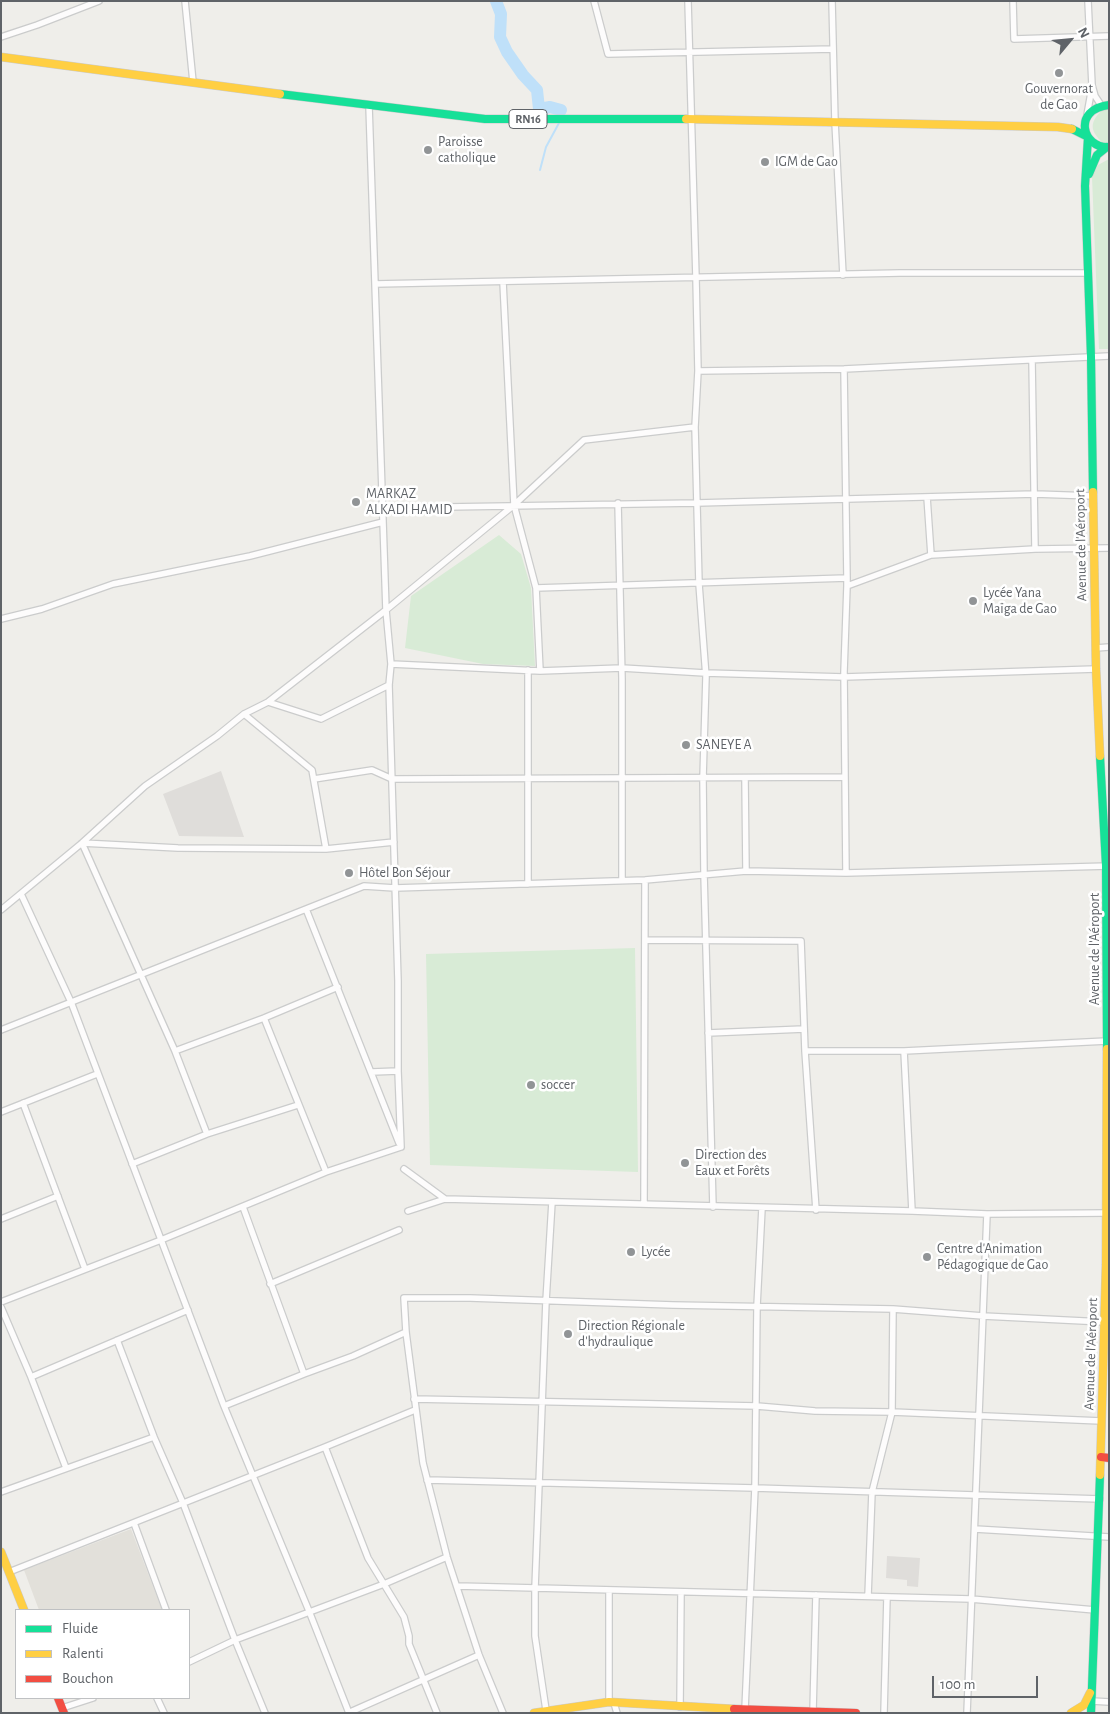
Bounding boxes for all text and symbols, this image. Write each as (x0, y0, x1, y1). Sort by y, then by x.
north arrow (1045, 15, 1095, 65)
text: N (1075, 25, 1092, 41)
marker: Gouvernorat de Gao (1053, 67, 1065, 79)
place label: Gouvernorat de Gao (1025, 81, 1093, 114)
road number: RN16 (509, 110, 547, 128)
place label: Paroisse catholique (438, 134, 496, 166)
marker: Paroisse catholique (422, 144, 434, 156)
place label: IGM de Gao (775, 154, 838, 170)
marker: IGM de Gao (759, 156, 771, 168)
place label: MARKAZ ALKADI HAMID (366, 486, 452, 518)
street label: Avenue de l'Aéroport (1072, 489, 1090, 601)
marker: MARKAZ ALKADI HAMID (350, 496, 362, 508)
place label: Lycée Yana Maïga de Gao (983, 585, 1057, 618)
marker: Lycée Yana Maïga de Gao (967, 595, 979, 607)
place label: SANEYE A (696, 737, 752, 753)
marker: SANEYE A (680, 739, 692, 751)
place label: Hôtel Bon Séjour (359, 865, 450, 881)
marker: Hôtel Bon Séjour (343, 867, 355, 879)
street label: Avenue de l'Aéroport (1087, 893, 1103, 1005)
place label: soccer (541, 1077, 575, 1093)
marker: soccer (525, 1079, 537, 1091)
place label: Direction des Eaux et Forêts (695, 1147, 770, 1180)
marker: Direction des Eaux et Forêts (679, 1157, 691, 1169)
place label: Centre d'Animation Pédagogique de Gao (937, 1241, 1048, 1274)
place label: Lycée (641, 1244, 671, 1260)
marker: Lycée (625, 1246, 637, 1258)
marker: Centre d'Animation Pédagogique de Gao (921, 1251, 933, 1263)
street label: Avenue de l'Aéroport (1081, 1297, 1101, 1411)
place label: Direction Régionale d'hydraulique (578, 1318, 685, 1350)
marker: Direction Régionale d'hydraulique (562, 1328, 574, 1340)
legend (15, 1609, 190, 1699)
text: Fluide (62, 1621, 98, 1636)
text: Ralenti (62, 1646, 104, 1661)
scale bar (935, 1666, 1041, 1698)
text: Bouchon (62, 1671, 113, 1686)
text: 100 m (940, 1677, 975, 1692)

